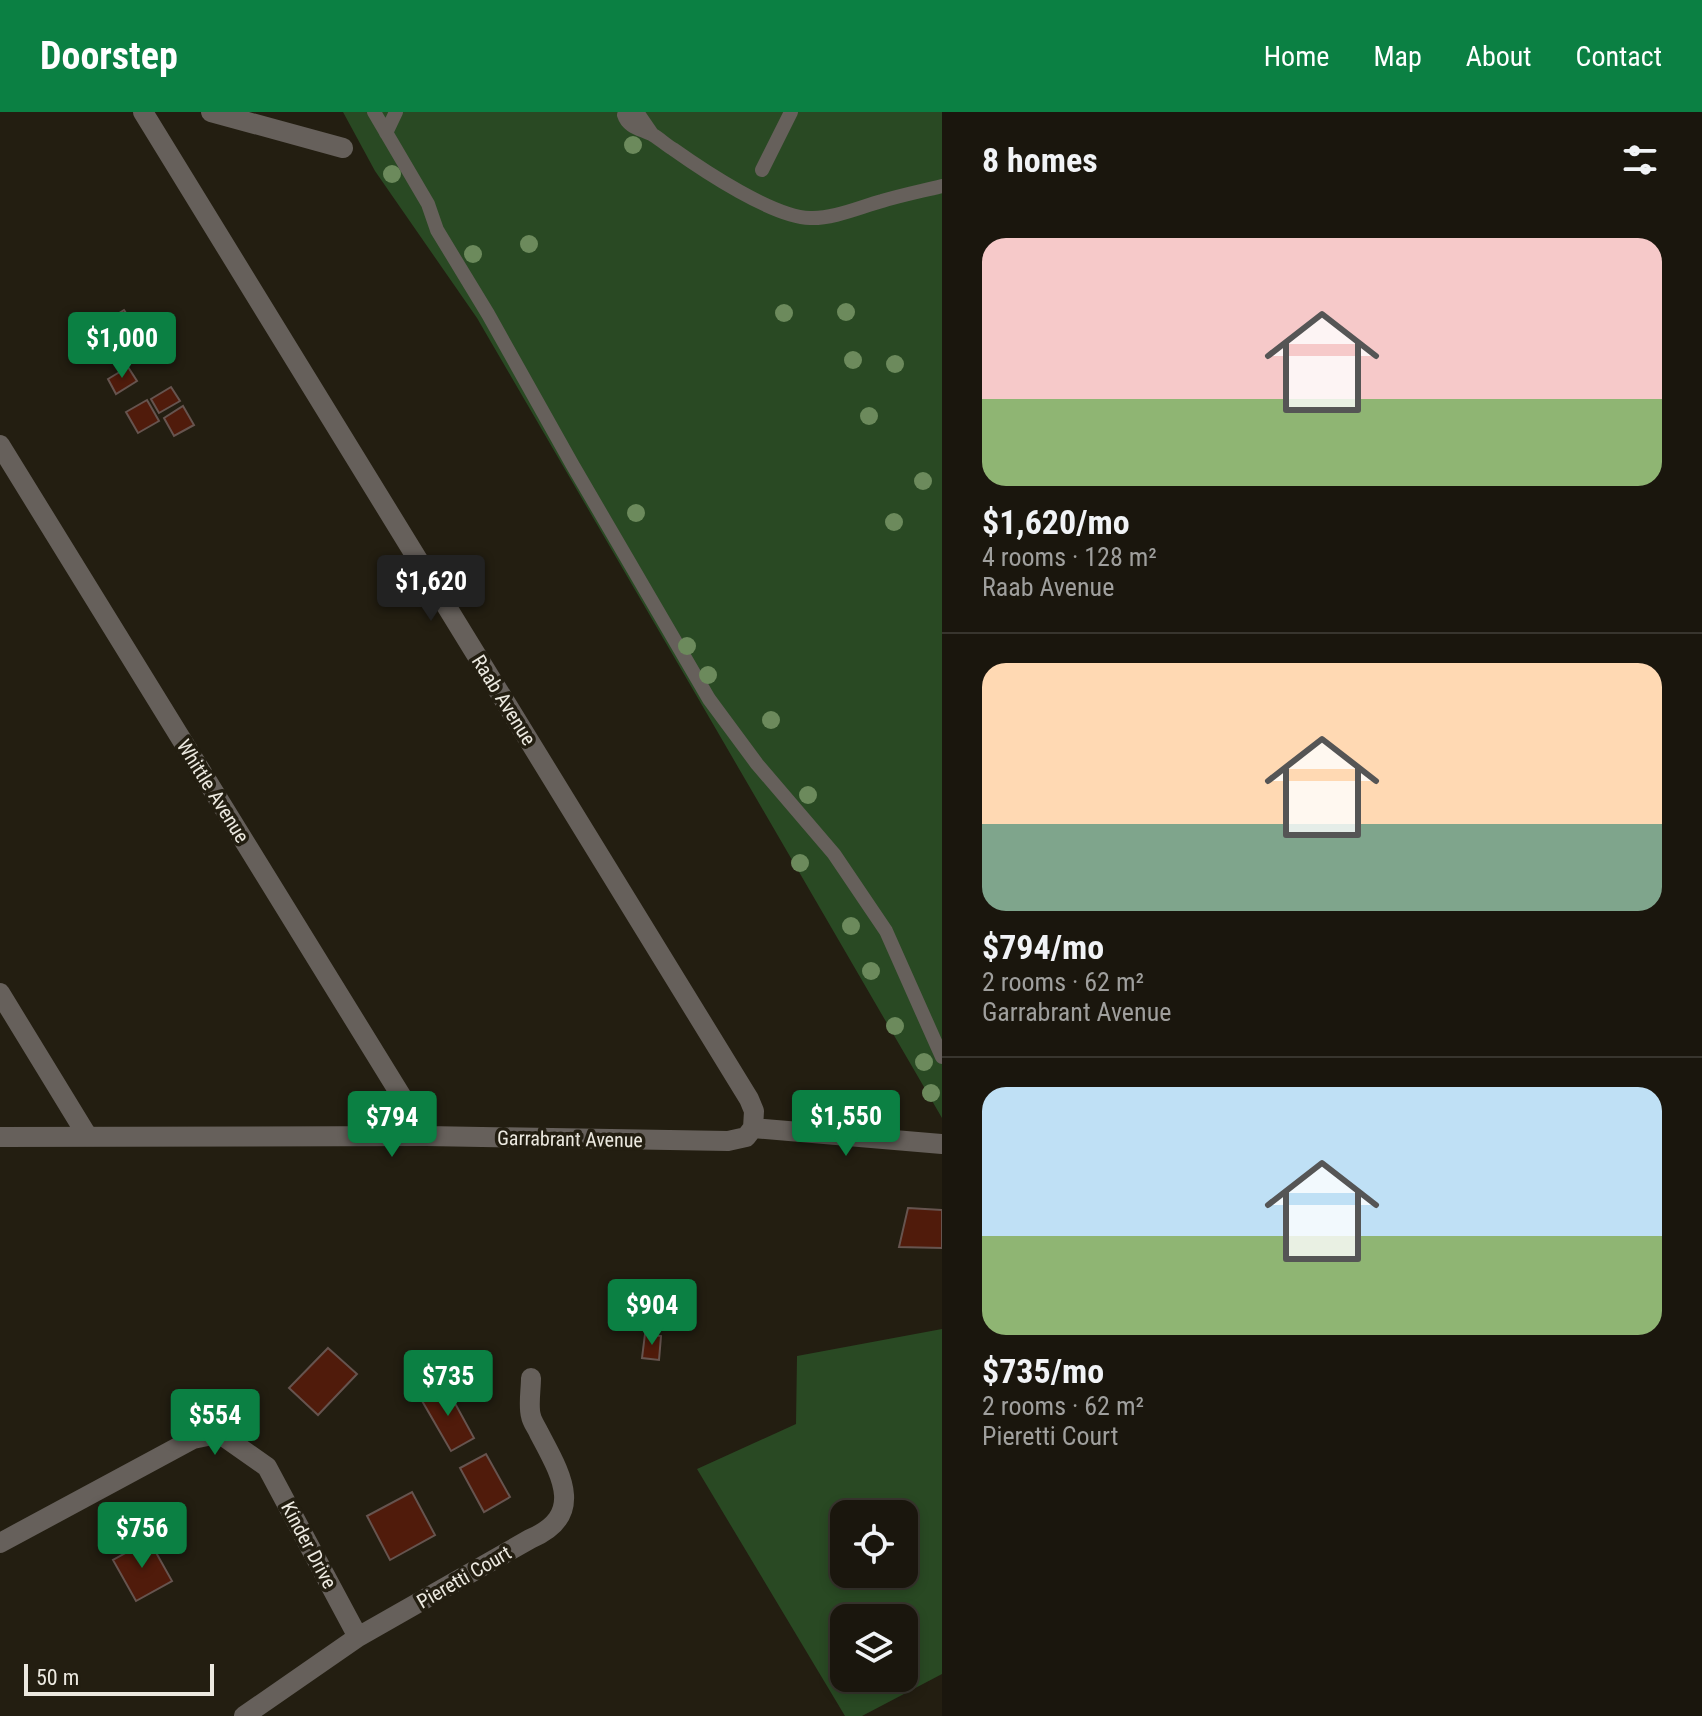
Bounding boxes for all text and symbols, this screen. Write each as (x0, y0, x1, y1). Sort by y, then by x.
text: Doorstep (40, 34, 178, 78)
text: Home (1264, 40, 1329, 73)
text: Map (1373, 40, 1422, 73)
text: About (1466, 40, 1532, 73)
text: Contact (1576, 40, 1662, 73)
icon: filters (1618, 138, 1662, 182)
text: 8 homes (982, 140, 1098, 180)
icon: home (1250, 290, 1394, 434)
pin: $1,000 (57, 312, 187, 380)
text: $1,000 (86, 323, 158, 353)
text: $1,620/mo (982, 502, 1130, 542)
text: 4 rooms · 128 m² (982, 542, 1157, 572)
pin: $1,620 (366, 555, 496, 623)
text: $1,620 (395, 566, 467, 596)
text: Raab Avenue (982, 572, 1114, 602)
street label: Raab Avenue (467, 650, 541, 750)
icon: home (1250, 715, 1394, 859)
street label: Whittle Avenue (172, 735, 254, 847)
text: $794/mo (982, 927, 1104, 967)
text: 2 rooms · 62 m² (982, 967, 1144, 997)
text: Garrabrant Avenue (982, 997, 1171, 1027)
pin: $1,550 (781, 1090, 911, 1158)
pin: $794 (345, 1091, 439, 1159)
text: $1,550 (810, 1101, 882, 1131)
text: $794 (366, 1102, 418, 1132)
street label: Garrabrant Avenue (497, 1126, 643, 1152)
icon: home (1250, 1139, 1394, 1283)
pin: $904 (605, 1279, 699, 1347)
text: $904 (626, 1290, 678, 1320)
pin: $735 (401, 1350, 495, 1418)
text: $735/mo (982, 1351, 1104, 1391)
text: $735 (422, 1361, 474, 1391)
pin: $554 (168, 1389, 262, 1457)
text: 2 rooms · 62 m² (982, 1391, 1144, 1421)
text: $554 (189, 1400, 241, 1430)
text: Pieretti Court (982, 1421, 1118, 1451)
street label: Kinder Drive (276, 1497, 342, 1593)
map controls (830, 1500, 918, 1692)
button: locate (830, 1500, 918, 1588)
pin: $756 (95, 1502, 189, 1570)
text: $756 (116, 1513, 168, 1543)
street label: Pieretti Court (413, 1540, 515, 1614)
button: layers (830, 1604, 918, 1692)
scale bar (24, 1660, 214, 1696)
text: 50 m (36, 1665, 79, 1690)

